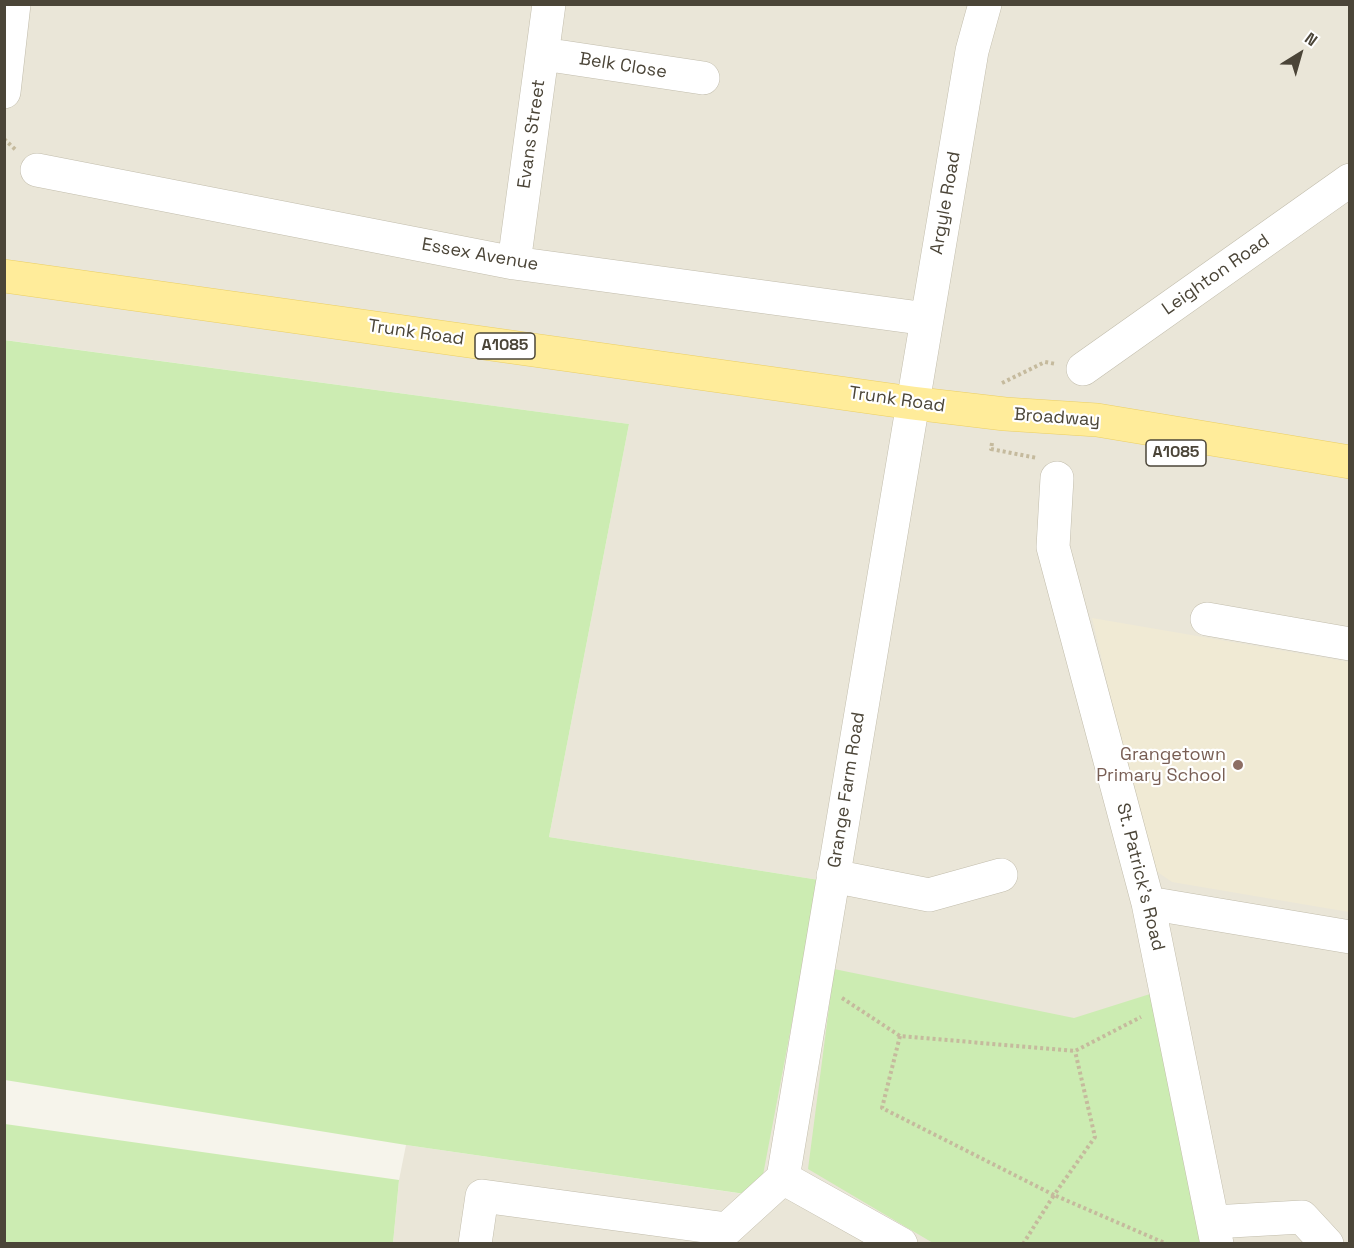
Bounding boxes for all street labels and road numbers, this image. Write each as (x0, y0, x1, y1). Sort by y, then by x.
street label: Belk Close (578, 48, 668, 84)
street label: Evans Street (514, 78, 550, 190)
street label: Argyle Road (926, 150, 966, 256)
street label: Leighton Road (1158, 230, 1274, 320)
street label: Essex Avenue (420, 234, 540, 276)
street label: Trunk Road (367, 316, 465, 350)
road number: A1085 (475, 333, 535, 359)
street label: Trunk Road (848, 383, 946, 417)
street label: Broadway (1013, 404, 1101, 432)
road number: A1085 (1146, 440, 1206, 466)
street label: Grange Farm Road (824, 710, 870, 870)
street label: St. Patrick's Road (1111, 801, 1169, 953)

